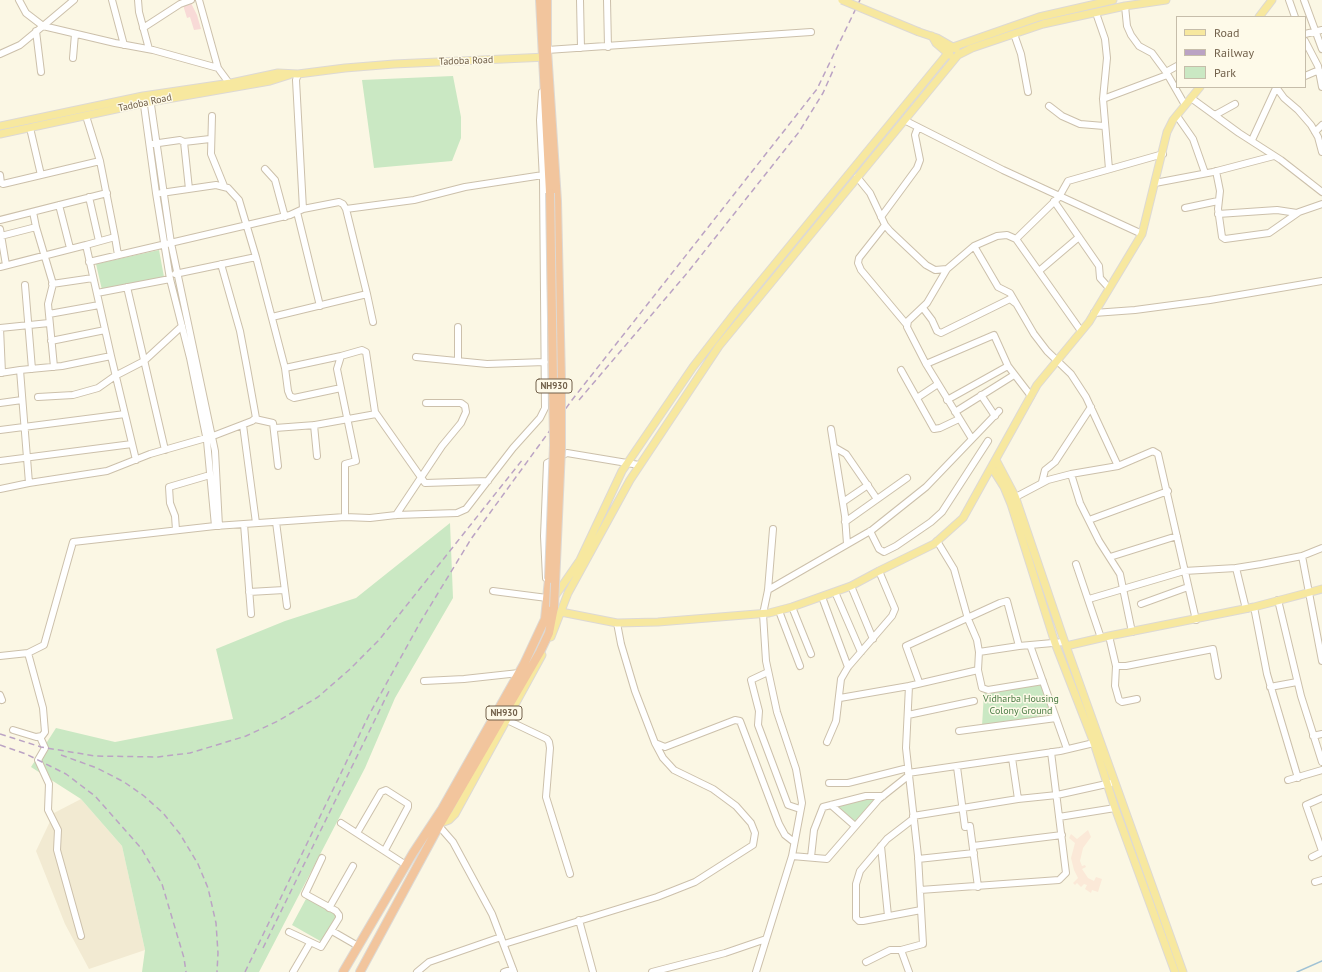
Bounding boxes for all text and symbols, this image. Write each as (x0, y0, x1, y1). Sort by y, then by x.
legend (1176, 16, 1306, 88)
text: Road (1214, 25, 1239, 40)
text: Railway (1214, 45, 1254, 60)
street label: Tadoba Road (439, 54, 493, 68)
text: Park (1214, 65, 1236, 80)
street label: Tadoba Road (117, 91, 173, 115)
road number: NH930 (536, 379, 572, 393)
park label: Vidharba Housing Colony Ground (983, 693, 1059, 716)
road number: NH930 (486, 706, 522, 720)

